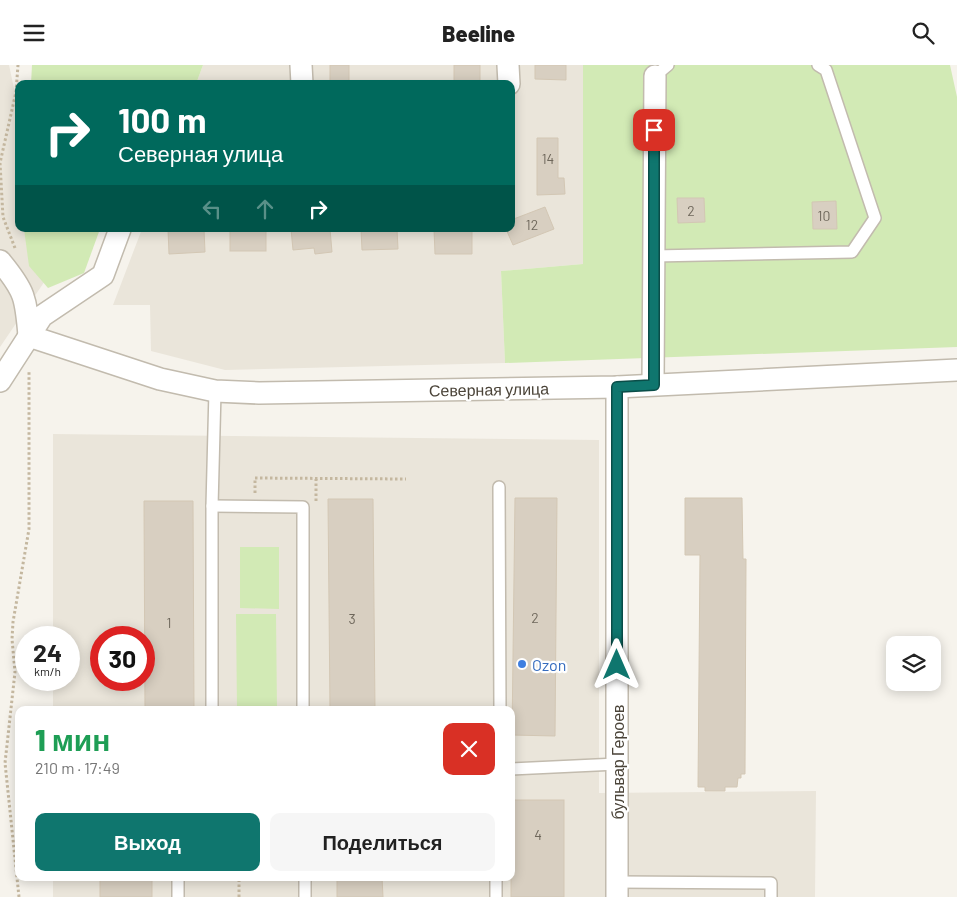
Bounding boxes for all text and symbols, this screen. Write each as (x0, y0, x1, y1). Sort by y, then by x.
icon: menu (20, 19, 48, 47)
icon: search (909, 19, 937, 47)
text: Beeline (442, 20, 515, 46)
text: 100 m (118, 98, 207, 140)
icon: right (35, 100, 100, 165)
pin (633, 109, 675, 151)
icon: arrive (640, 116, 668, 144)
text: Северная улица (118, 140, 283, 166)
house number: 14 (542, 150, 554, 167)
icon: left (198, 195, 226, 223)
icon: ahead (251, 195, 279, 223)
icon: right (304, 195, 332, 223)
house number: 2 (687, 202, 695, 219)
house number: 10 (818, 207, 830, 224)
house number: 12 (526, 216, 538, 233)
street label: Северная улица (429, 378, 549, 400)
house number: 2 (531, 609, 539, 626)
house number: 3 (348, 610, 356, 627)
house number: 1 (167, 614, 171, 631)
speed limit sign: 30 (90, 626, 155, 691)
map controls (886, 636, 941, 691)
button: layers (886, 636, 941, 691)
text: 24 (33, 637, 62, 667)
position arrow (590, 638, 642, 690)
place label: Ozon (532, 655, 566, 674)
marker: Ozon (516, 658, 528, 670)
text: km/h (34, 664, 61, 678)
street label: бульвар Героев (608, 704, 627, 820)
text: 1 мин (35, 721, 110, 757)
button: close (443, 723, 495, 775)
text: 210 m · 17:49 (35, 758, 120, 777)
button: Выход (35, 813, 260, 871)
button: Поделиться (270, 813, 495, 871)
house number: 4 (534, 826, 542, 843)

